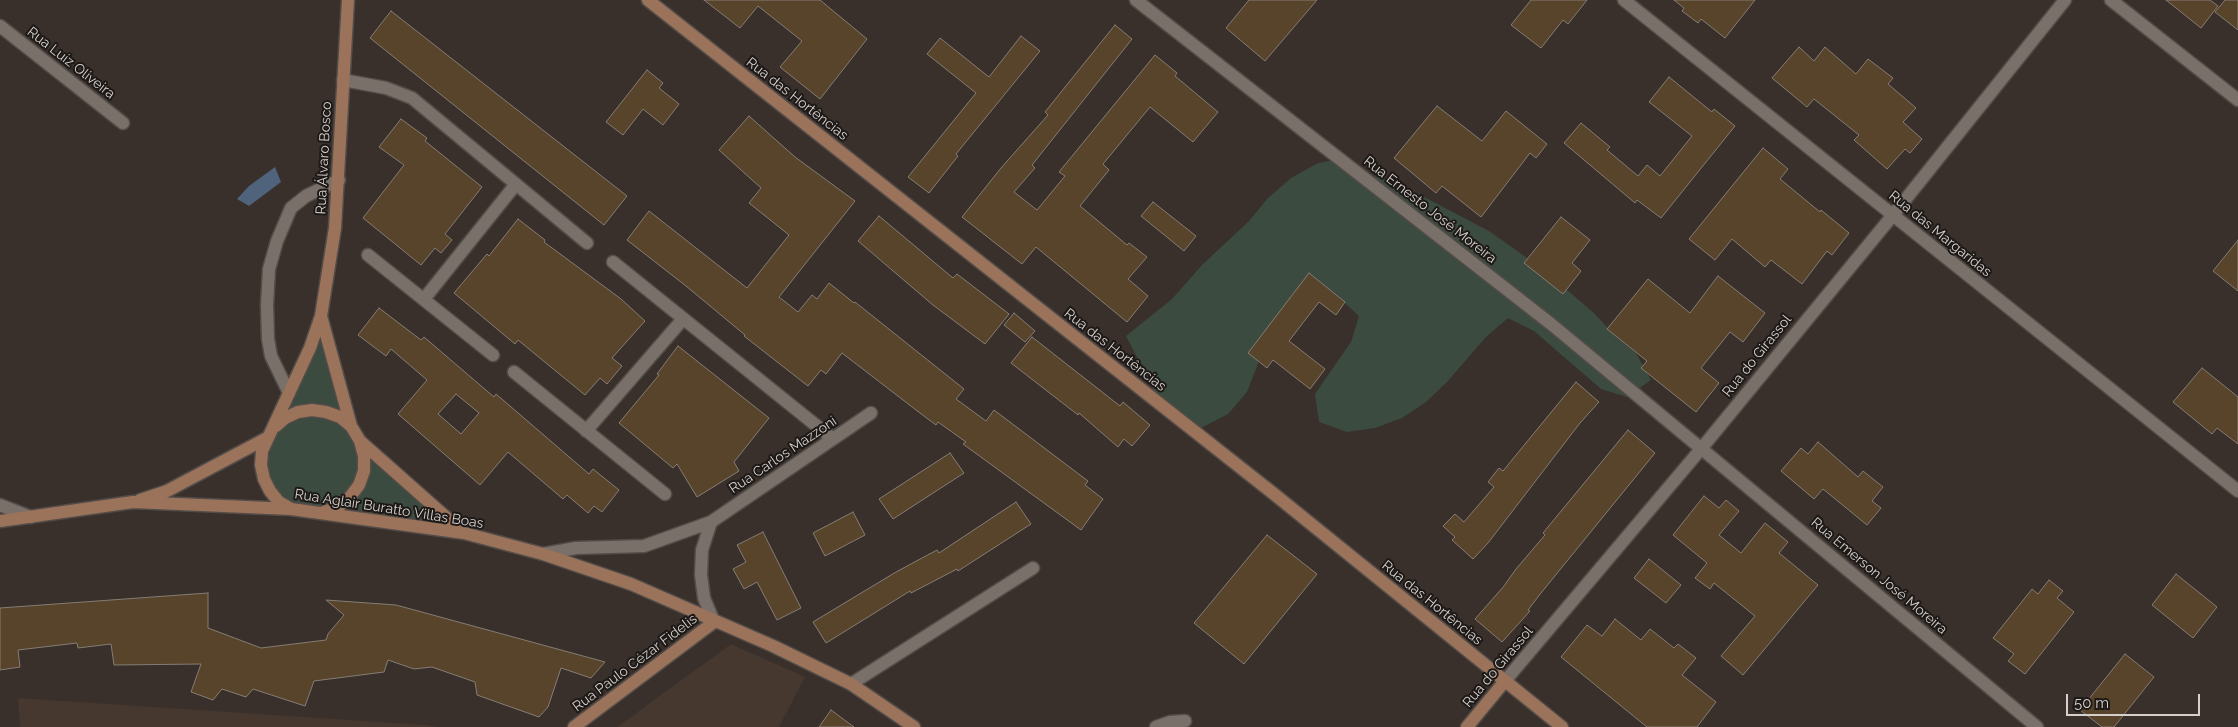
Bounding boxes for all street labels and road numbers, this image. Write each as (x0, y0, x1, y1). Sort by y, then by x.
street label: Rua Luíz Oliveira (24, 23, 118, 103)
street label: Rua das Hortências (743, 54, 851, 144)
street label: Rua Álvaro Bosco (313, 101, 335, 215)
street label: Rua Ernesto José Moreira (1360, 153, 1500, 267)
street label: Rua das Margaridas (1885, 187, 1995, 281)
street label: Rua das Hortências (1061, 305, 1169, 395)
street label: Rua do Girassol (1719, 312, 1795, 400)
street label: Rua Carlos Mazzoni (726, 413, 840, 497)
street label: Rua Aglair Buratto Villas Boas (293, 486, 485, 532)
street label: Rua Emerson José Moreira (1808, 514, 1950, 638)
street label: Rua das Hortências (1378, 557, 1486, 649)
street label: Rua Paulo Cézar Fidelis (569, 611, 701, 715)
street label: Rua do Girassol (1459, 623, 1537, 711)

